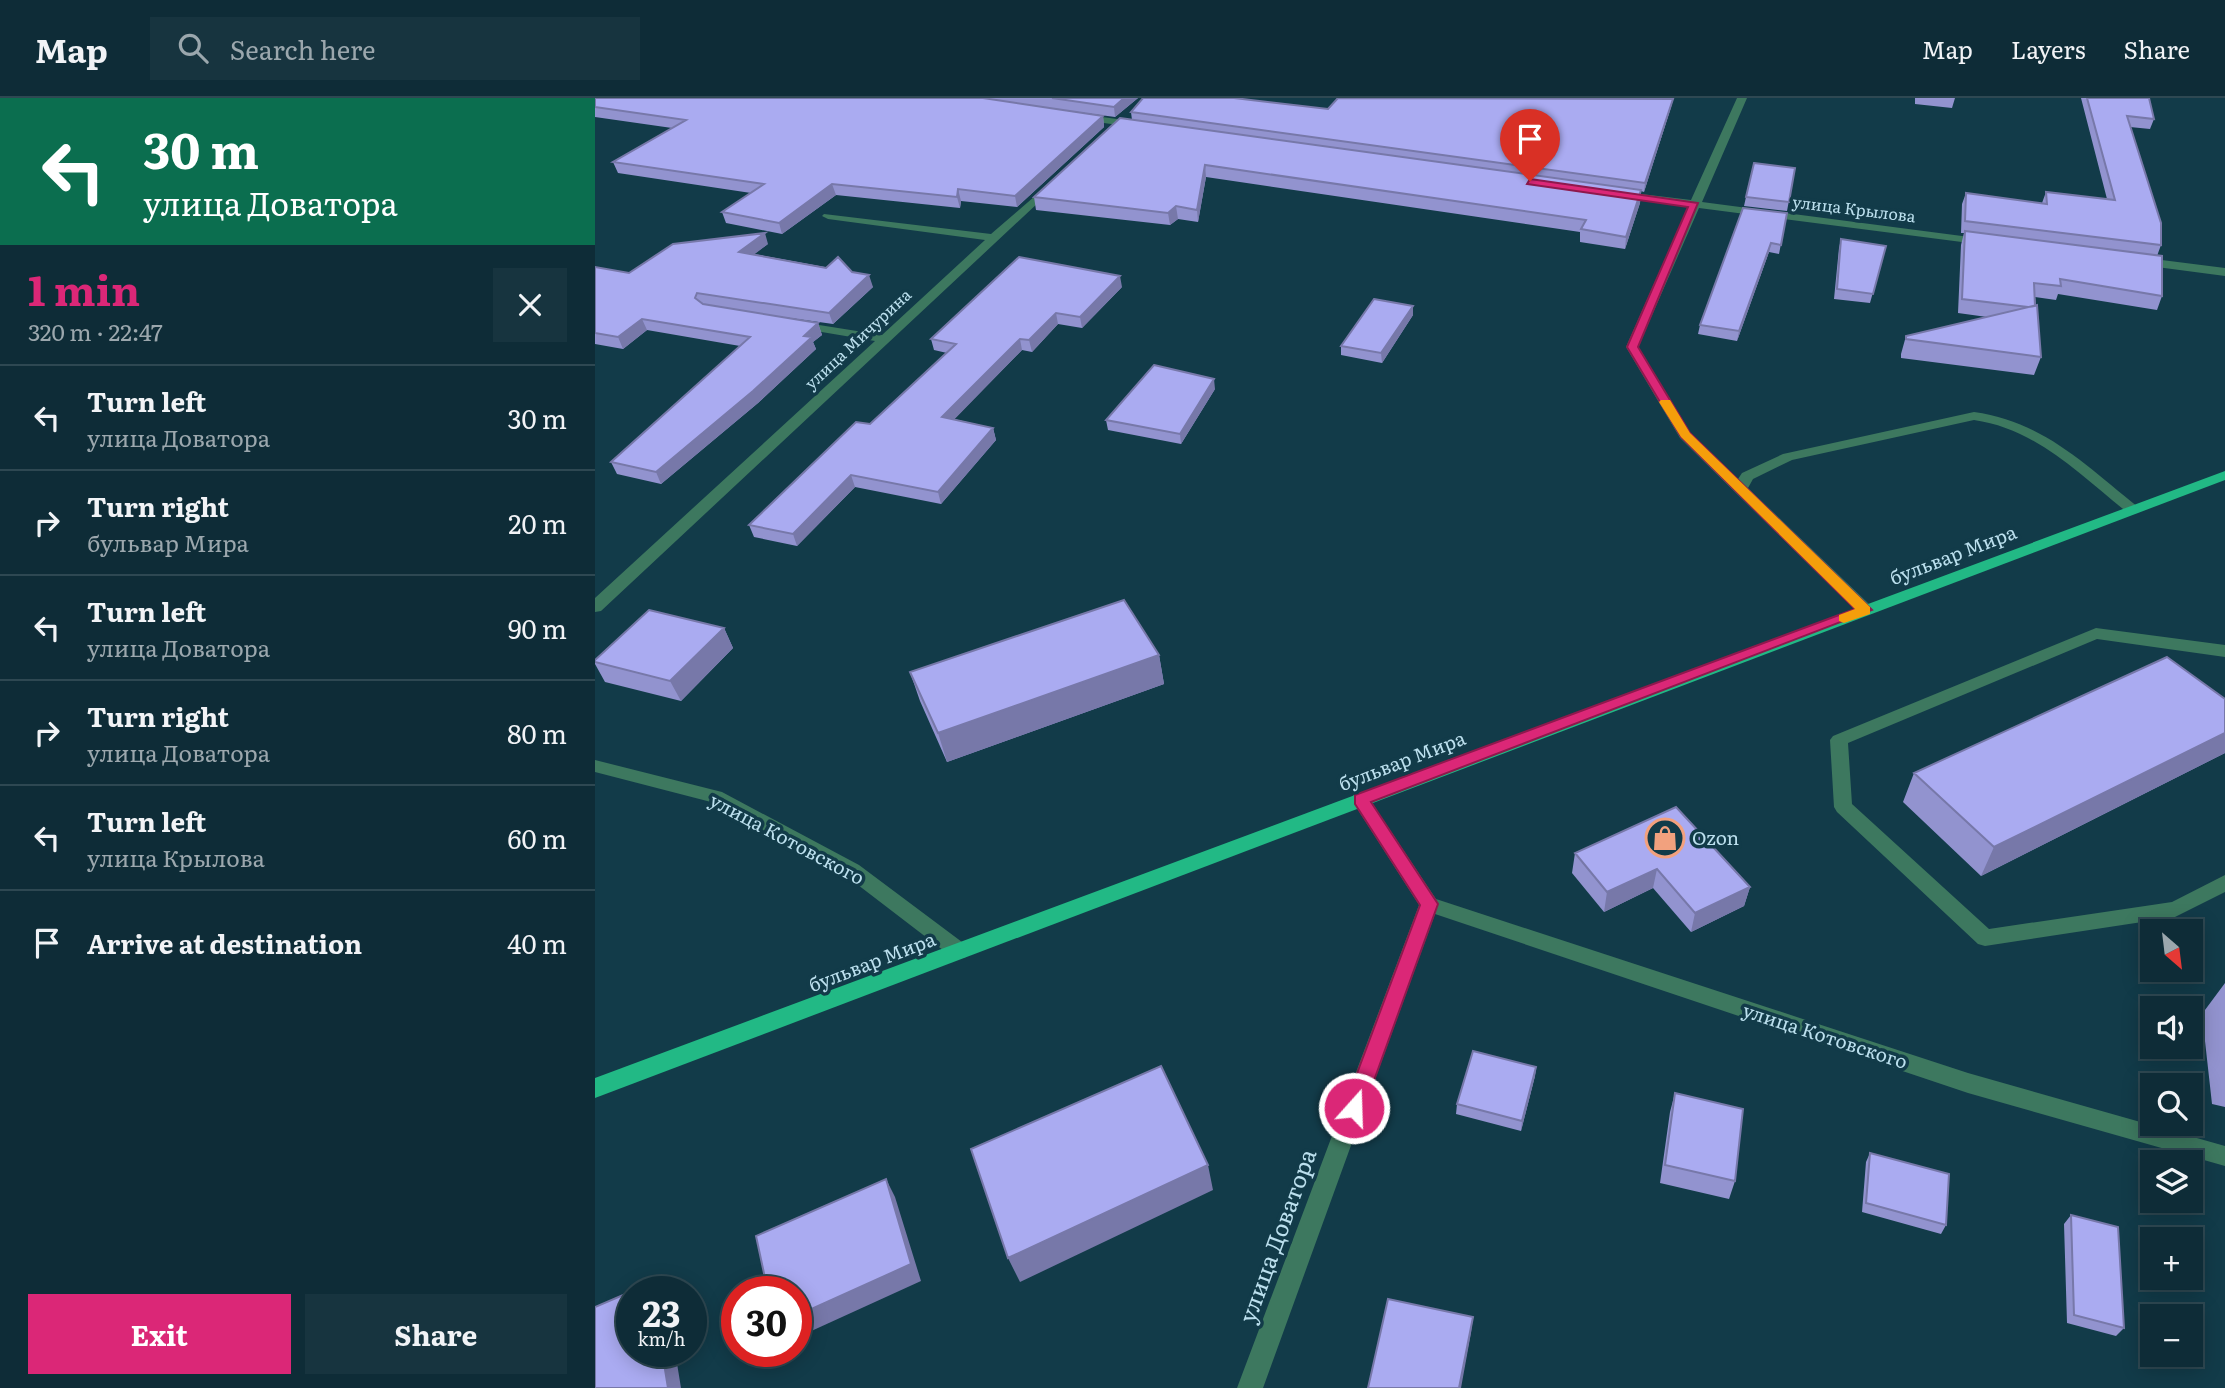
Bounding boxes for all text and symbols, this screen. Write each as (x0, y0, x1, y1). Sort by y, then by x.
search box (150, 17, 640, 80)
text: Map (35, 24, 108, 73)
icon: search (174, 29, 212, 67)
text: Search here (230, 29, 376, 68)
text: Map (1922, 31, 1973, 66)
text: Layers (2011, 31, 2085, 66)
text: Share (2123, 31, 2190, 66)
pin (1500, 109, 1560, 181)
text: 30 m (143, 111, 259, 184)
icon: arrive (1511, 120, 1549, 158)
icon: left (28, 126, 119, 217)
text: улица Доватора (143, 178, 398, 226)
street label: улица Крылова (1791, 189, 1917, 228)
text: 1 min (28, 257, 140, 319)
button: close (493, 268, 567, 342)
street label: улица Мичурина (799, 282, 916, 394)
text: 320 m · 22:47 (28, 314, 163, 348)
text: Turn left (87, 381, 206, 420)
text: 30 m (507, 398, 567, 437)
icon: left (28, 399, 66, 437)
text: улица Доватора (87, 420, 270, 454)
text: Turn right (87, 486, 229, 525)
text: 20 m (508, 503, 567, 542)
icon: right (28, 504, 66, 542)
street label: бульвар Мира (1885, 517, 2021, 591)
text: бульвар Мира (87, 525, 249, 559)
text: Turn left (87, 591, 206, 630)
text: 90 m (508, 608, 567, 647)
icon: left (28, 609, 66, 647)
text: улица Доватора (87, 630, 270, 664)
text: Turn right (87, 696, 229, 735)
text: 80 m (507, 713, 567, 752)
icon: right (28, 714, 66, 752)
street label: бульвар Мира (1334, 723, 1470, 797)
text: улица Доватора (87, 735, 270, 769)
street label: улица Котовского (705, 785, 870, 891)
text: Turn left (87, 801, 206, 840)
shop icon: Ozon (1644, 817, 1686, 859)
text: 60 m (508, 818, 567, 857)
icon: left (28, 819, 66, 857)
place label: Ozon (1692, 823, 1739, 851)
text: улица Крылова (87, 840, 265, 874)
north arrow (2140, 919, 2203, 982)
map controls (2140, 919, 2203, 1367)
text: Arrive at destination (87, 923, 362, 962)
text: 40 m (507, 923, 567, 962)
icon: arrive (28, 924, 66, 962)
street label: бульвар Мира (804, 924, 940, 998)
street label: улица Котовского (1739, 995, 1911, 1075)
button: sound (2140, 996, 2203, 1059)
position arrow (1317, 1071, 1391, 1145)
button: search (2140, 1073, 2203, 1136)
street label: улица Доватора (1229, 1143, 1324, 1327)
button: layers (2140, 1150, 2203, 1213)
button: + (2140, 1227, 2203, 1290)
speed limit sign: 30 (721, 1276, 812, 1367)
text: 23 (642, 1286, 681, 1338)
button: Exit (28, 1294, 291, 1374)
button: Share (305, 1294, 567, 1374)
button: − (2140, 1304, 2203, 1367)
text: km/h (638, 1325, 685, 1352)

